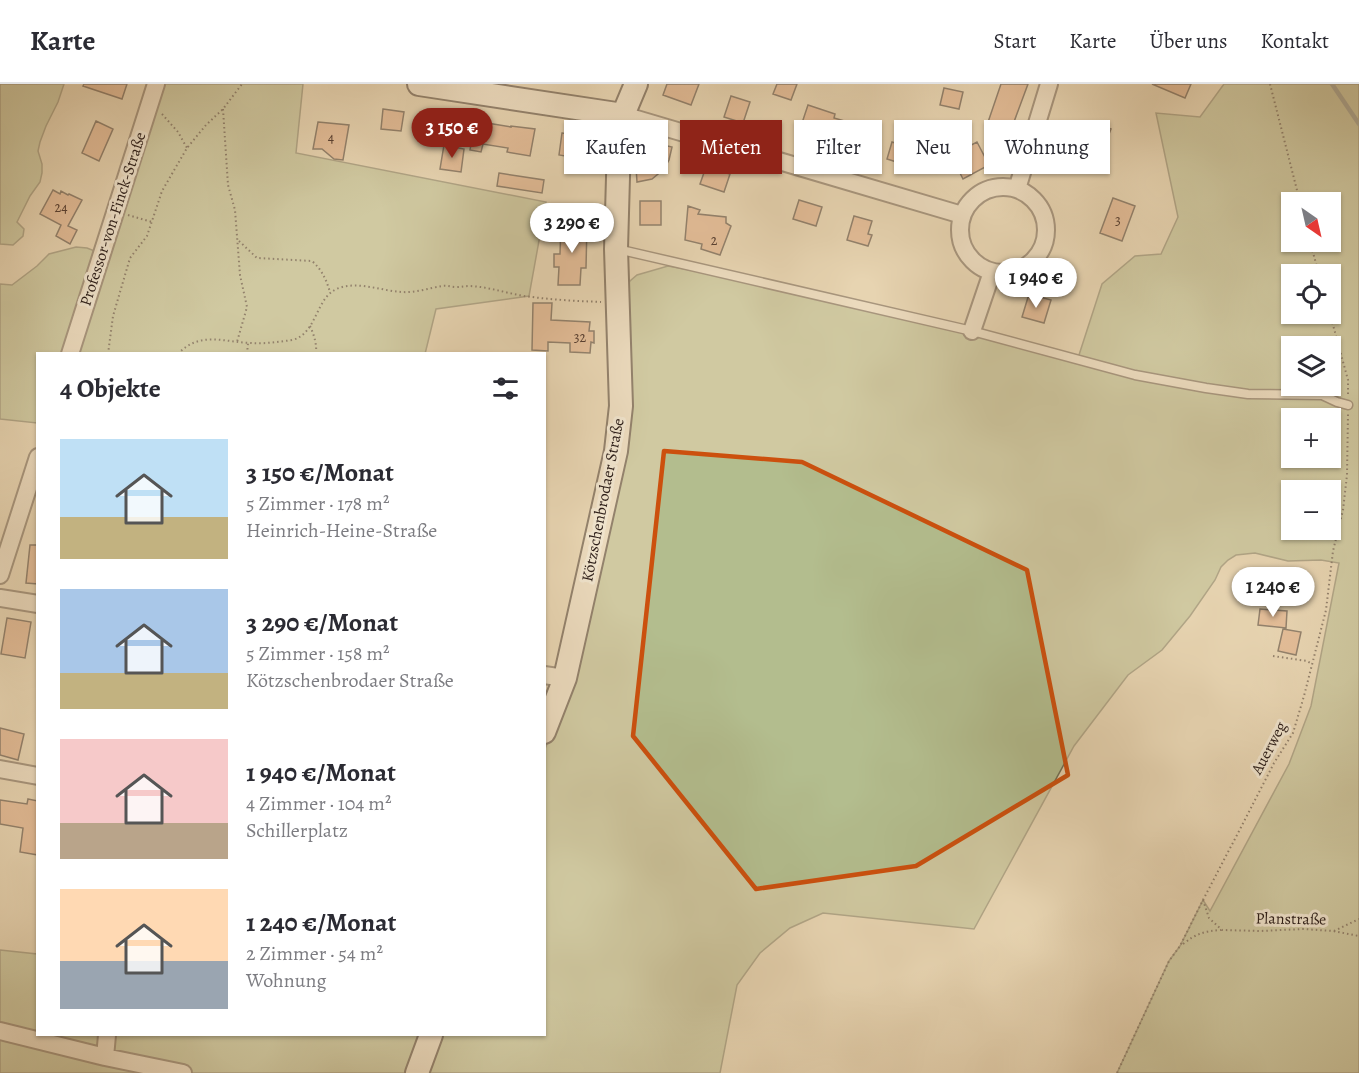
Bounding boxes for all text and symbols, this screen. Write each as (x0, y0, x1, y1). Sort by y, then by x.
text: Karte (30, 22, 95, 60)
text: Start (994, 27, 1036, 55)
text: Karte (1069, 27, 1117, 55)
text: Über uns (1150, 27, 1227, 55)
text: Kontakt (1260, 27, 1329, 55)
pin: 3 150 € (397, 108, 507, 159)
text: 3 150 € (426, 114, 478, 141)
chip: Kaufen (564, 120, 668, 174)
chip: Mieten (680, 120, 782, 174)
chip: Filter (794, 120, 882, 174)
chip: Neu (894, 120, 972, 174)
chip: Wohnung (984, 120, 1110, 174)
house number: 4 (328, 128, 334, 147)
street label: Professor-von-Finck-Straße (74, 129, 152, 309)
north arrow (1281, 192, 1341, 252)
map controls (1281, 192, 1341, 540)
house number: 24 (55, 198, 68, 217)
pin: 3 290 € (517, 203, 627, 254)
text: 3 290 € (544, 209, 600, 236)
house number: 3 (1115, 211, 1121, 230)
house number: 2 (711, 231, 718, 250)
pin: 1 940 € (981, 258, 1091, 309)
text: 1 940 € (1009, 264, 1063, 291)
button: locate (1281, 264, 1341, 324)
house number: 32 (574, 328, 587, 347)
button: layers (1281, 336, 1341, 396)
text: 4 Objekte (60, 371, 161, 406)
icon: filters (489, 372, 522, 405)
button: + (1281, 408, 1341, 468)
street label: Kötzschenbrodaer Straße (576, 416, 630, 584)
text: 3 150 €/Monat (246, 455, 394, 490)
icon: home (108, 463, 180, 535)
button: − (1281, 480, 1341, 540)
text: 5 Zimmer · 178 m² (246, 490, 389, 517)
text: Heinrich-Heine-Straße (246, 517, 437, 544)
pin: 1 240 € (1218, 567, 1328, 618)
text: 1 240 € (1246, 573, 1300, 600)
text: 3 290 €/Monat (246, 605, 398, 640)
icon: home (108, 613, 180, 685)
text: 5 Zimmer · 158 m² (246, 640, 390, 667)
text: Kötzschenbrodaer Straße (246, 667, 454, 694)
street label: Auerweg (1245, 718, 1292, 779)
text: 1 940 €/Monat (246, 755, 396, 790)
icon: home (108, 763, 180, 835)
text: 4 Zimmer · 104 m² (246, 790, 392, 817)
text: Schillerplatz (246, 817, 348, 844)
text: 1 240 €/Monat (246, 905, 396, 940)
street label: Planstraße (1255, 907, 1327, 931)
icon: home (108, 913, 180, 985)
text: 2 Zimmer · 54 m² (246, 940, 383, 967)
text: Wohnung (246, 967, 327, 994)

